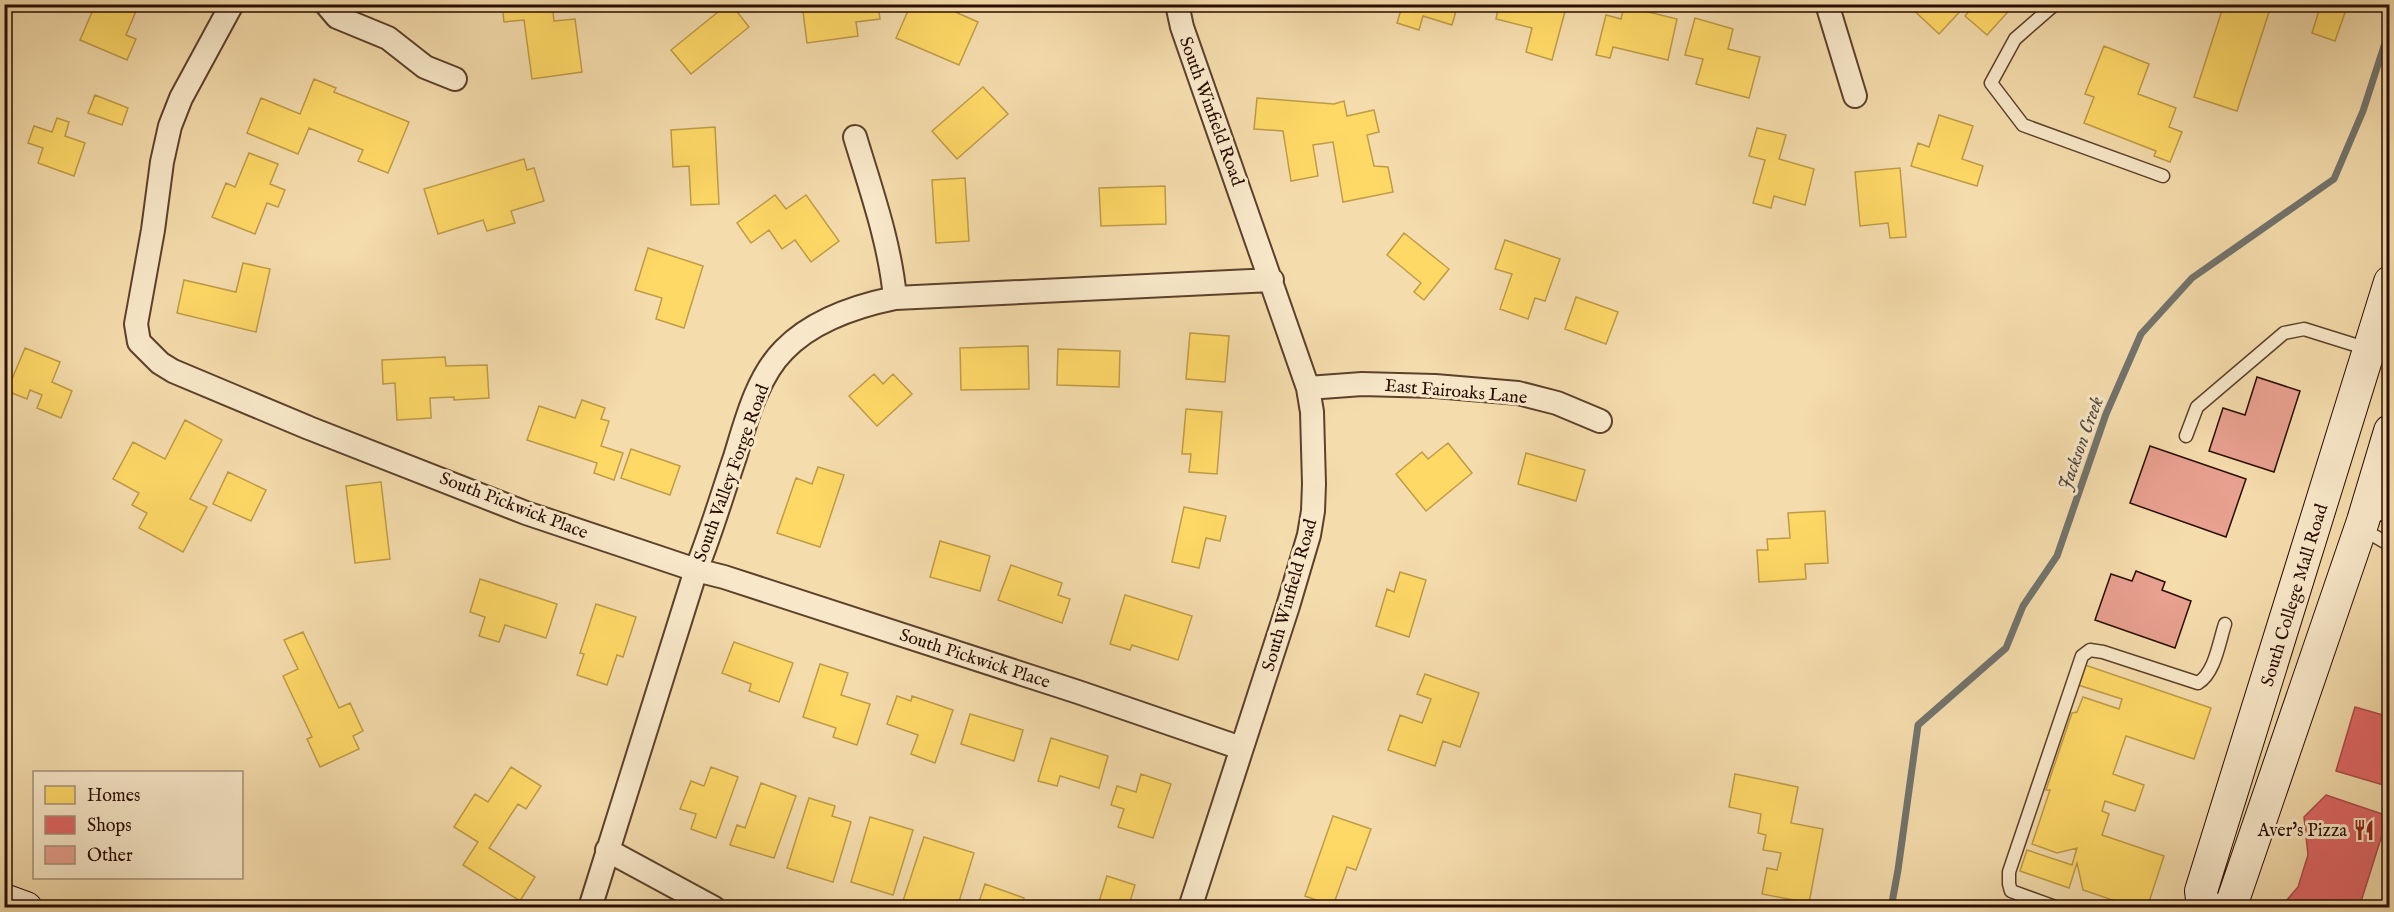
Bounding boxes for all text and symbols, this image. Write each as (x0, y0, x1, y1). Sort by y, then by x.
street label: South Winfield Road (1173, 34, 1248, 190)
street label: East Fairoaks Lane (1384, 375, 1528, 410)
street label: South Valley Forge Road (690, 381, 775, 565)
water label: Jackson Creek (2053, 393, 2110, 494)
street label: South Pickwick Place (436, 467, 591, 545)
street label: South College Mall Road (2257, 501, 2334, 689)
street label: South Winfield Road (1258, 516, 1323, 674)
street label: South Pickwick Place (896, 624, 1053, 695)
legend (33, 771, 243, 879)
text: Homes (87, 785, 140, 808)
text: Shops (87, 815, 132, 838)
restaurant icon: Aver's Pizza (2352, 818, 2376, 842)
place label: Aver's Pizza (2257, 820, 2347, 843)
text: Other (87, 845, 133, 868)

